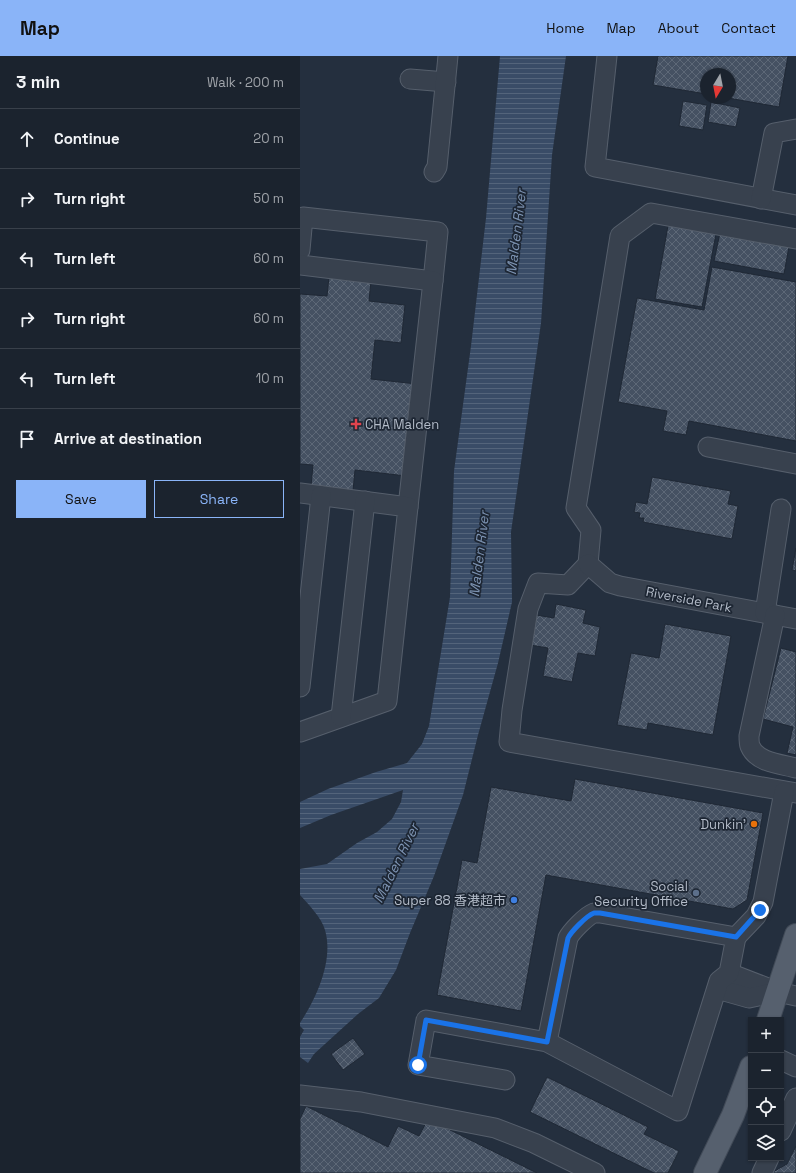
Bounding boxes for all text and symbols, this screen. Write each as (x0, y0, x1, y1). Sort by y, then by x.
text: Map (20, 16, 60, 41)
text: Home (546, 19, 584, 37)
text: Map (606, 19, 636, 37)
text: About (658, 19, 699, 37)
text: Contact (721, 19, 776, 37)
north arrow (700, 68, 736, 104)
text: 3 min (16, 71, 60, 93)
text: Walk · 200 m (207, 74, 284, 91)
icon: ahead (16, 128, 38, 150)
text: Continue (54, 129, 120, 148)
text: 20 m (253, 130, 284, 147)
water label: Malden River (502, 186, 530, 276)
icon: right (16, 188, 38, 210)
text: Turn right (54, 189, 125, 208)
text: 50 m (253, 190, 284, 207)
icon: left (16, 248, 38, 270)
text: Turn left (54, 249, 116, 268)
text: 60 m (253, 250, 284, 267)
icon: right (16, 308, 38, 330)
text: Turn right (54, 309, 125, 328)
text: 60 m (253, 310, 284, 327)
icon: left (16, 368, 38, 390)
text: Turn left (54, 369, 116, 388)
text: 10 m (256, 370, 284, 387)
place label: CHA Malden (365, 416, 439, 433)
marker: CHA Malden (350, 418, 362, 430)
icon: arrive (16, 428, 38, 450)
text: Arrive at destination (54, 429, 202, 448)
button: Save (16, 480, 146, 518)
button: Share (154, 480, 284, 518)
water label: Malden River (465, 508, 493, 598)
street label: Riverside Park (645, 583, 733, 616)
place label: Dunkin' (700, 816, 746, 833)
water label: Malden River (369, 819, 424, 906)
marker: Dunkin' (749, 819, 759, 829)
place label: Social Security Office (594, 878, 688, 910)
marker: Social Security Office (691, 888, 701, 898)
place label: Super 88 香港超市 (394, 892, 506, 909)
marker: Super 88 香港超市 (509, 895, 519, 905)
route end (751, 901, 769, 919)
map controls (748, 1017, 784, 1161)
button: + (748, 1017, 784, 1053)
button: − (748, 1053, 784, 1089)
route start (409, 1056, 427, 1074)
button: locate (748, 1089, 784, 1125)
button: layers (748, 1125, 784, 1161)

